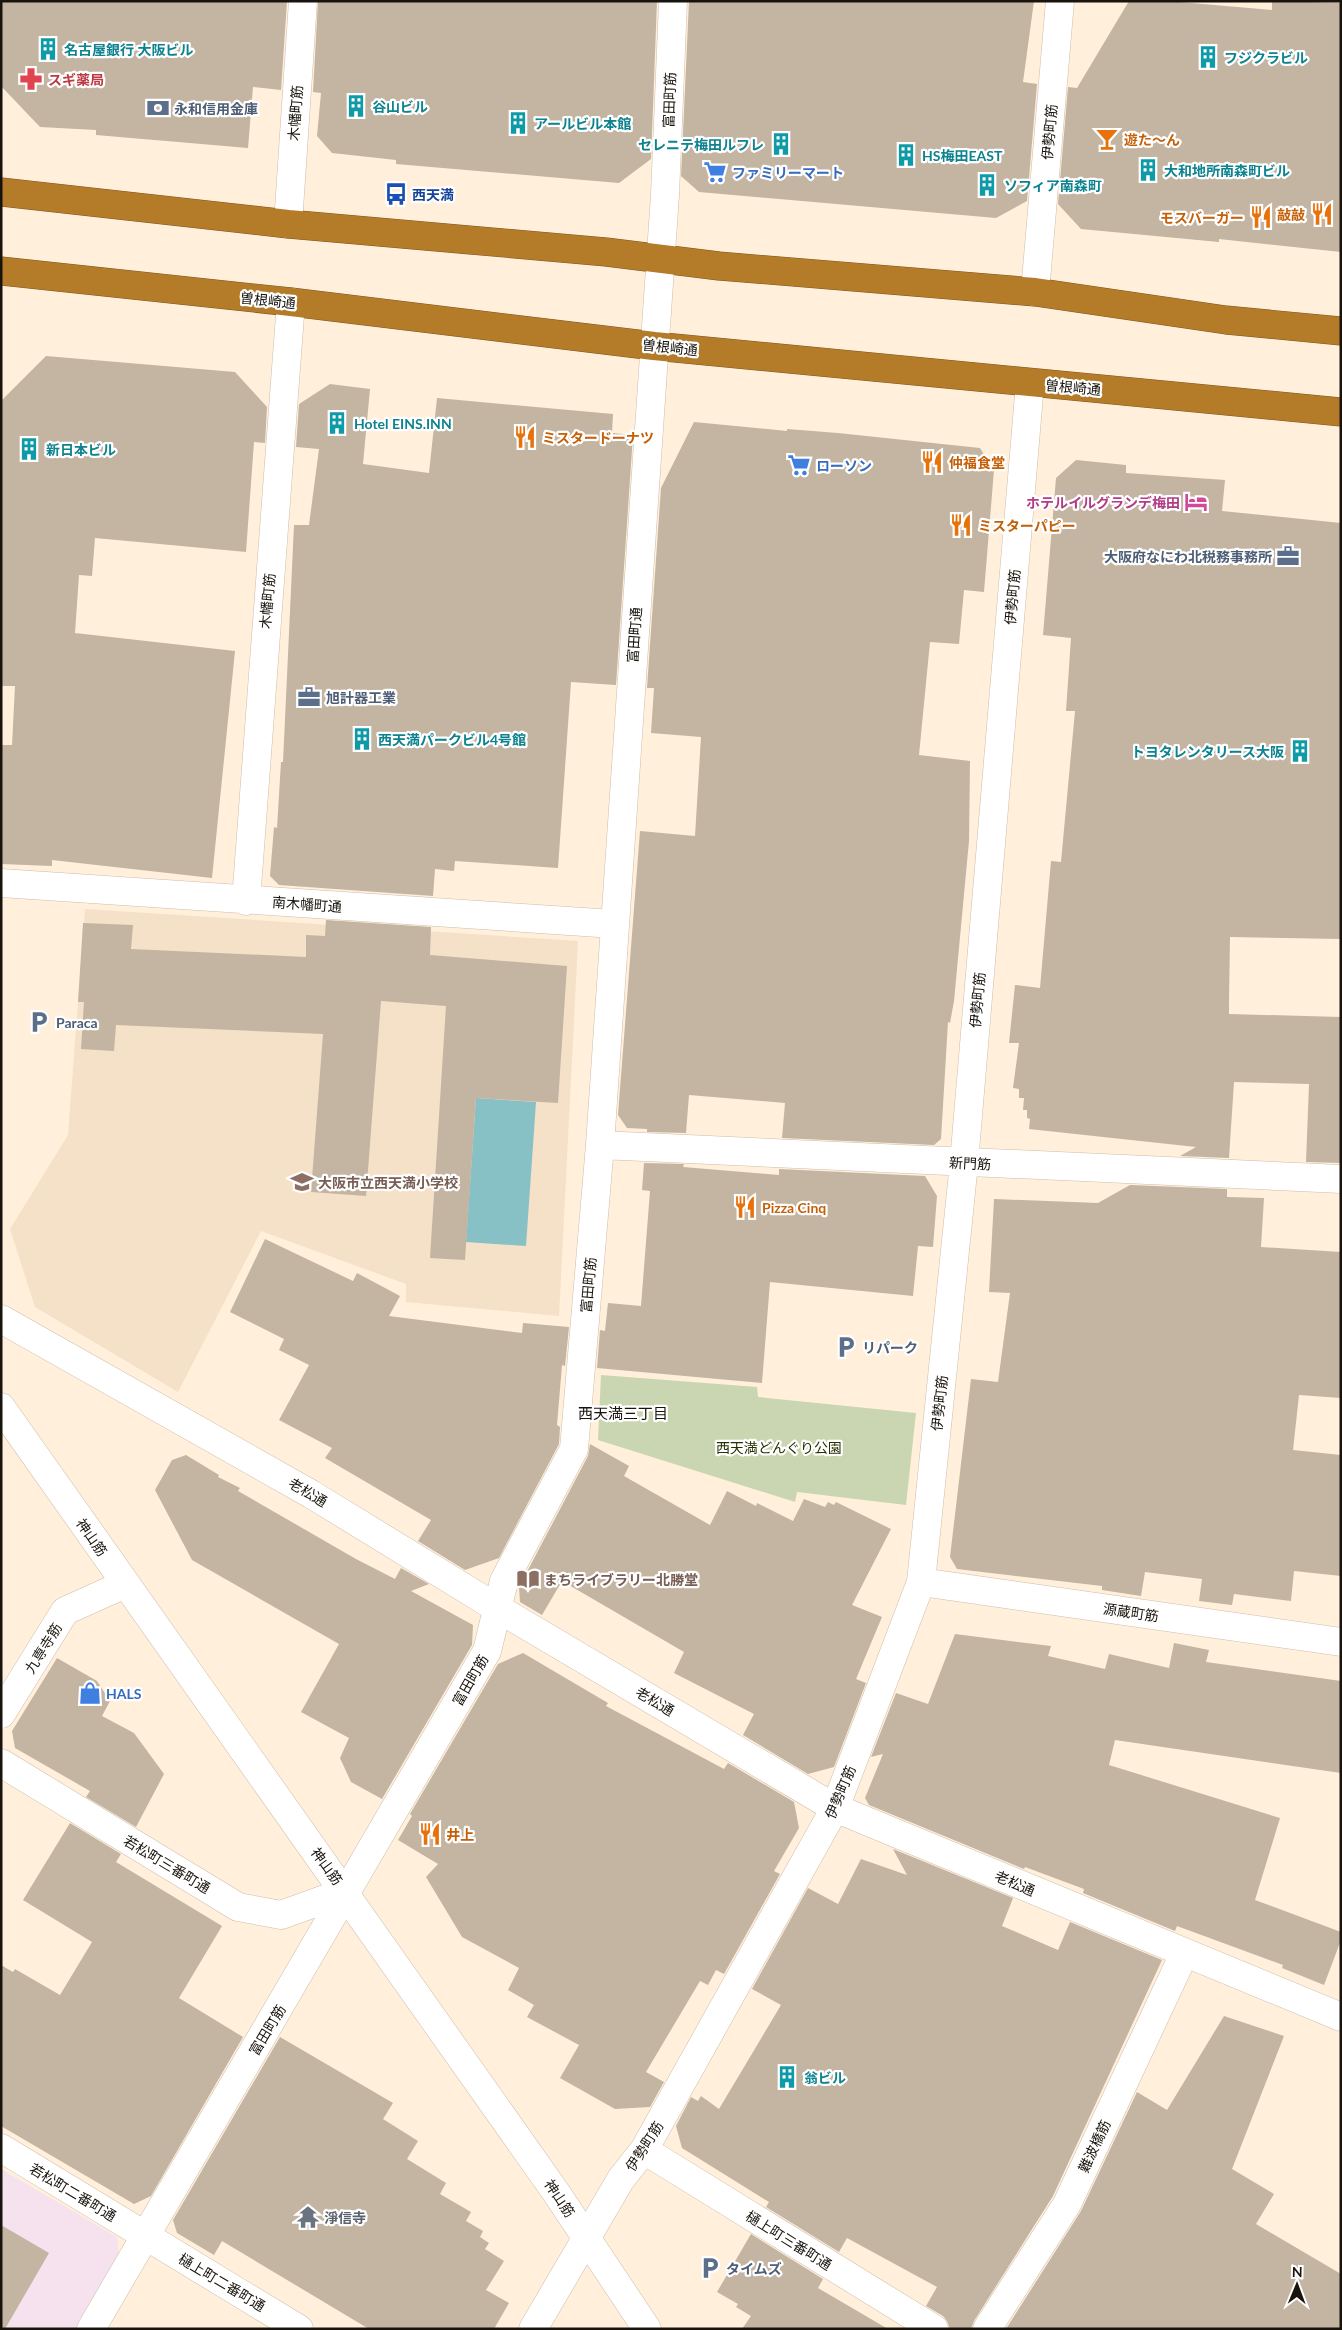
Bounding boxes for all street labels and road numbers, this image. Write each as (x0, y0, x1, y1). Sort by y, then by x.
street label: 富田町筋 (660, 72, 678, 128)
street label: 木幡町筋 (285, 84, 305, 142)
street label: 伊勢町筋 (1038, 103, 1060, 161)
street label: 曽根崎通 (239, 289, 297, 311)
street label: 曽根崎通 (641, 336, 699, 358)
street label: 曽根崎通 (1044, 376, 1102, 398)
street label: 伊勢町筋 (1001, 568, 1023, 626)
street label: 木幡町筋 (256, 572, 278, 630)
street label: 富田町通 (624, 606, 644, 664)
street label: 南木幡町通 (271, 893, 343, 915)
street label: 伊勢町筋 (966, 971, 988, 1029)
street label: 新門筋 (949, 1153, 991, 1173)
street label: 富田町筋 (577, 1256, 599, 1314)
street label: 伊勢町筋 (928, 1374, 950, 1432)
street label: 老松通 (286, 1474, 330, 1510)
street label: 神山筋 (73, 1515, 111, 1559)
street label: 源蔵町筋 (1102, 1600, 1160, 1624)
street label: 九専寺筋 (21, 1620, 65, 1676)
street label: 富田町筋 (449, 1652, 491, 1708)
street label: 老松通 (633, 1683, 677, 1719)
street label: 伊勢町筋 (821, 1763, 859, 1821)
street label: 若松町三番町通 (121, 1831, 213, 1897)
street label: 神山筋 (308, 1844, 346, 1888)
street label: 老松通 (992, 1867, 1038, 1899)
street label: 富田町筋 (245, 2002, 289, 2058)
street label: 難波橋筋 (1074, 2117, 1114, 2175)
street label: 伊勢町筋 (622, 2118, 666, 2174)
street label: 若松町二番町通 (27, 2159, 119, 2225)
street label: 神山筋 (541, 2176, 579, 2220)
street label: 樋上町三番町通 (743, 2207, 835, 2273)
street label: 樋上町二番町通 (176, 2249, 268, 2315)

